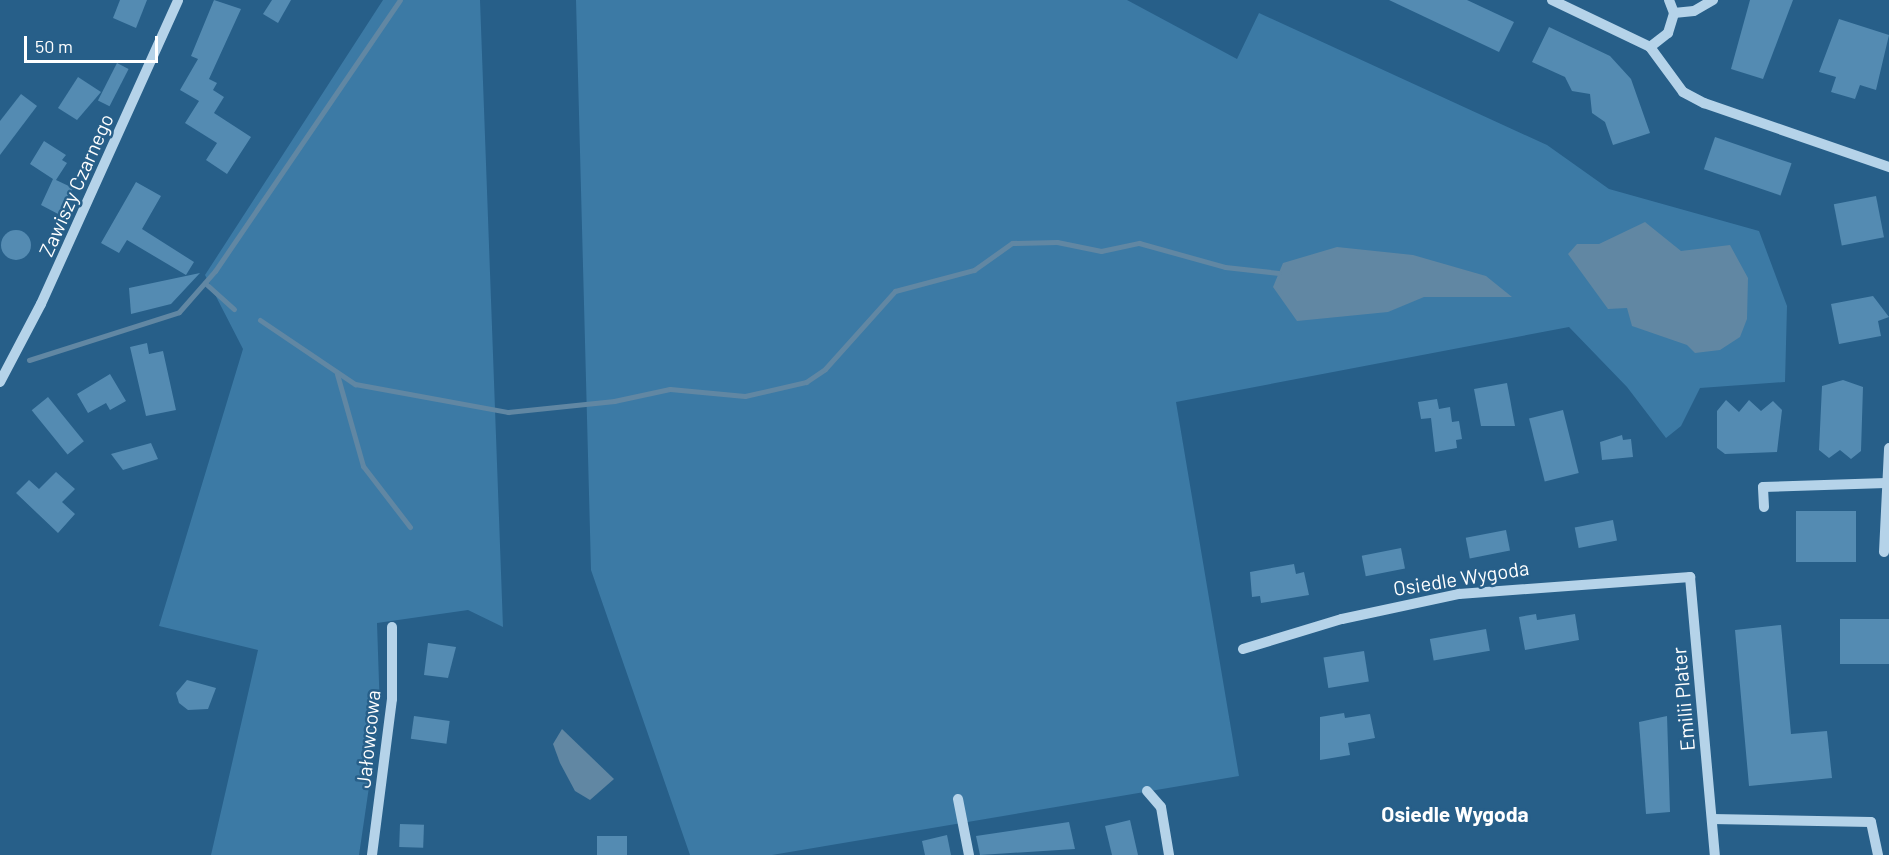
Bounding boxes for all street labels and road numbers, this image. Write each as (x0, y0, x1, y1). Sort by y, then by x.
street label: Zawiszy Czarnego (34, 110, 118, 260)
street label: Osiedle Wygoda (1392, 555, 1530, 601)
street label: Emilii Plater (1667, 646, 1699, 752)
street label: Jałowcowa (351, 689, 385, 789)

